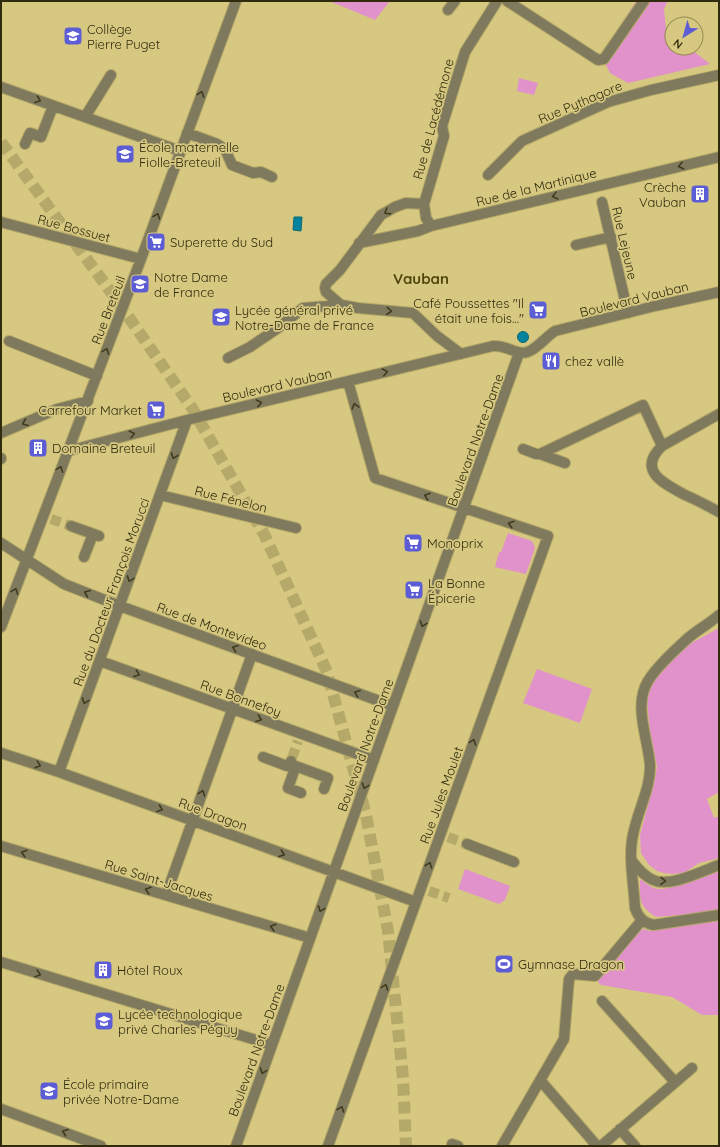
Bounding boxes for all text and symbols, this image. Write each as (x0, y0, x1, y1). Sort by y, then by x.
north arrow (664, 16, 704, 56)
place label: Collège Pierre Puget (87, 21, 160, 52)
school or university icon: Collège Pierre Puget (62, 25, 84, 47)
text: N (671, 36, 685, 52)
street label: Rue de Lacédémone (409, 57, 457, 181)
street label: Rue Pythagore (536, 77, 624, 127)
one-way arrow (197, 90, 205, 97)
one-way arrow (34, 96, 41, 104)
place label: École maternelle Fiolle-Breteuil (139, 139, 239, 170)
school or university icon: École maternelle Fiolle-Breteuil (114, 143, 136, 165)
one-way arrow (678, 161, 685, 170)
street label: Rue de la Martinique (474, 164, 598, 210)
place label: Crèche Vauban (639, 179, 686, 210)
building icon: Crèche Vauban (689, 183, 711, 205)
one-way arrow (551, 192, 558, 200)
street label: Rue Lejeune (609, 205, 641, 281)
one-way arrow (384, 207, 391, 214)
street label: Rue Bossuet (36, 211, 112, 245)
one-way arrow (152, 213, 160, 220)
supermarket icon: Superette du Sud (145, 231, 167, 253)
place label: Superette du Sud (170, 234, 273, 250)
place label: Notre Dame de France (154, 269, 228, 300)
district label: Vauban (393, 269, 449, 288)
street label: Rue Breteuil (88, 273, 128, 347)
school or university icon: Notre Dame de France (129, 273, 151, 295)
street label: Boulevard Vauban (578, 278, 690, 320)
place label: Café Poussettes "Il était une fois..." (413, 295, 524, 326)
supermarket icon: Café Poussettes "Il était une fois..." (527, 299, 549, 321)
place label: Lycée général privé Notre-Dame de France (235, 302, 374, 333)
school or university icon: Lycée général privé Notre-Dame de France (210, 306, 232, 328)
one-way arrow (386, 307, 392, 316)
one-way arrow (102, 347, 110, 354)
restaurant icon: chez vallè (540, 350, 562, 372)
place label: chez vallè (565, 353, 624, 369)
street label: Boulevard Vauban (221, 365, 333, 405)
one-way arrow (382, 369, 388, 377)
street label: Boulevard Notre-Dame (444, 371, 506, 509)
supermarket icon: Carrefour Market (145, 399, 167, 421)
one-way arrow (255, 399, 262, 407)
place label: Carrefour Market (39, 402, 142, 418)
one-way arrow (351, 403, 360, 410)
one-way arrow (21, 418, 29, 426)
one-way arrow (129, 430, 136, 438)
building icon: Domaine Breteuil (27, 437, 49, 459)
place label: Domaine Breteuil (52, 440, 156, 456)
one-way arrow (170, 453, 179, 460)
one-way arrow (56, 466, 64, 473)
street label: Rue Fénelon (193, 482, 269, 516)
one-way arrow (424, 492, 431, 501)
street label: Rue du Docteur François Morucci (69, 496, 153, 688)
one-way arrow (507, 520, 514, 528)
supermarket icon: Monoprix (402, 532, 424, 554)
place label: Monoprix (427, 535, 483, 551)
one-way arrow (126, 575, 134, 582)
place label: La Bonne Épicerie (428, 575, 485, 606)
supermarket icon: La Bonne Épicerie (403, 579, 425, 601)
one-way arrow (10, 587, 18, 594)
one-way arrow (83, 590, 91, 598)
street label: Rue de Montevideo (155, 599, 269, 653)
one-way arrow (419, 621, 427, 628)
one-way arrow (231, 644, 238, 653)
one-way arrow (133, 670, 140, 678)
street label: Rue Bonnefoy (198, 676, 284, 720)
street label: Boulevard Notre-Dame (334, 676, 396, 814)
one-way arrow (353, 689, 360, 697)
one-way arrow (82, 697, 90, 704)
one-way arrow (255, 714, 262, 722)
one-way arrow (469, 739, 477, 746)
street label: Rue Jules Moulet (416, 744, 466, 846)
one-way arrow (34, 760, 41, 769)
one-way arrow (361, 783, 369, 790)
one-way arrow (198, 789, 206, 796)
street label: Rue Dragon (176, 794, 250, 834)
one-way arrow (157, 804, 164, 813)
one-way arrow (20, 849, 27, 858)
one-way arrow (279, 849, 286, 857)
street label: Rue Saint-Jacques (103, 856, 215, 904)
one-way arrow (425, 861, 433, 868)
one-way arrow (661, 877, 667, 885)
one-way arrow (145, 886, 152, 895)
one-way arrow (317, 905, 325, 912)
one-way arrow (270, 923, 277, 932)
sports icon: Gymnase Dragon (493, 953, 515, 975)
place label: Gymnase Dragon (518, 956, 624, 972)
building icon: Hôtel Roux (92, 959, 114, 981)
place label: Hôtel Roux (117, 962, 183, 978)
one-way arrow (35, 969, 42, 978)
street label: Boulevard Notre-Dame (225, 981, 287, 1119)
one-way arrow (381, 984, 389, 991)
place label: Lycée technologique privé Charles Péguy (118, 1006, 242, 1037)
school or university icon: Lycée technologique privé Charles Péguy (93, 1010, 115, 1032)
one-way arrow (259, 1067, 268, 1074)
place label: École primaire privée Notre-Dame (63, 1076, 179, 1107)
school or university icon: École primaire privée Notre-Dame (38, 1080, 60, 1102)
one-way arrow (337, 1106, 345, 1113)
one-way arrow (61, 1129, 68, 1137)

